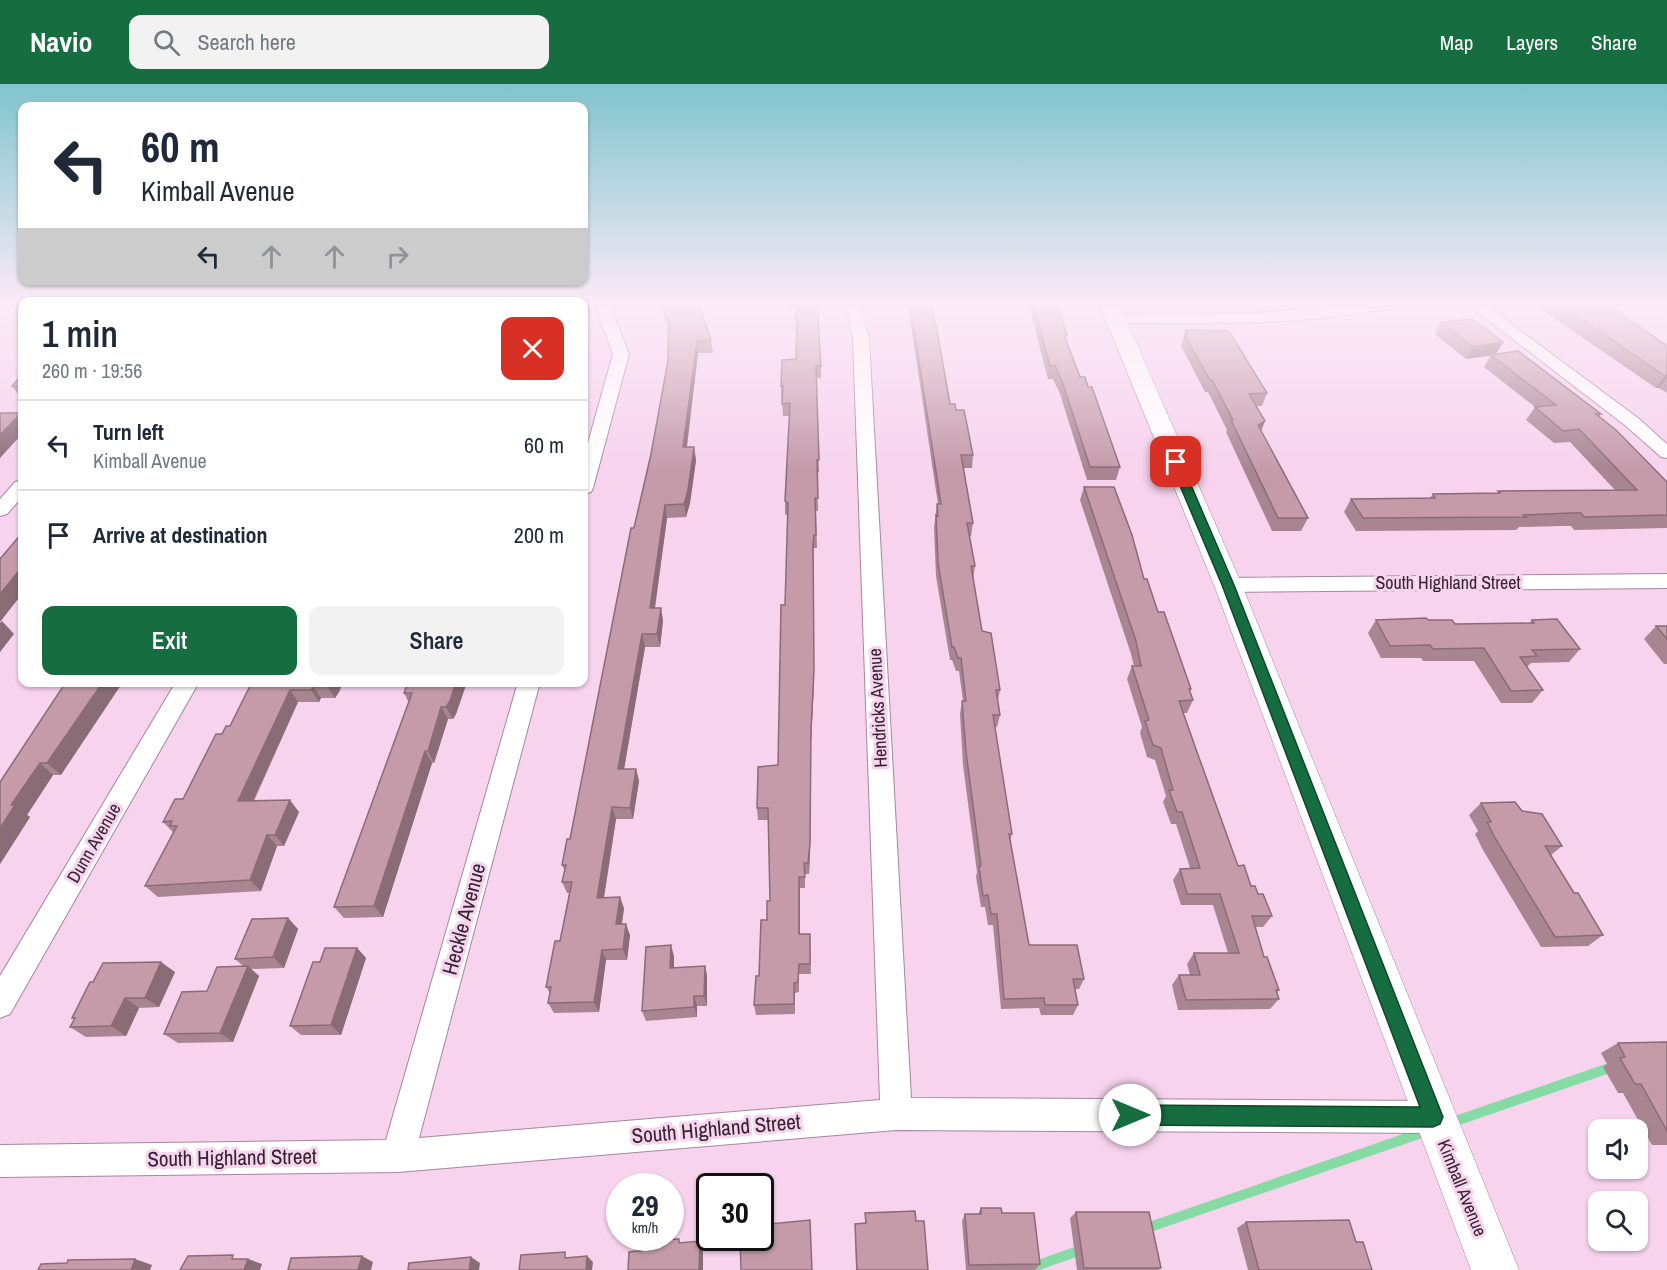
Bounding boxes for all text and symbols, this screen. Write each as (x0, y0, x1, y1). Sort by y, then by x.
search box (129, 15, 549, 69)
text: Navio (30, 23, 93, 61)
icon: search (150, 26, 183, 59)
text: Search here (198, 27, 296, 57)
text: Map (1440, 28, 1473, 57)
text: Layers (1506, 28, 1558, 57)
text: Share (1591, 28, 1637, 57)
text: 60 m (141, 119, 220, 175)
icon: left (42, 126, 120, 204)
text: Kimball Avenue (141, 173, 294, 209)
icon: left (192, 240, 225, 273)
icon: ahead (255, 240, 288, 273)
icon: ahead (318, 240, 351, 273)
icon: right (381, 240, 414, 273)
text: 1 min (42, 310, 118, 358)
button: close (501, 317, 564, 380)
text: 260 m · 19:56 (42, 357, 142, 384)
text: Turn left (93, 417, 164, 447)
icon: left (42, 429, 75, 462)
text: 60 m (524, 430, 564, 460)
pin (1150, 436, 1201, 487)
icon: arrive (1159, 445, 1192, 478)
text: Kimball Avenue (93, 447, 207, 474)
icon: arrive (42, 519, 75, 552)
text: Arrive at destination (93, 520, 267, 550)
text: 200 m (514, 520, 564, 550)
street label: South Highland Street (1375, 570, 1521, 595)
button: Exit (42, 606, 297, 675)
button: Share (309, 606, 564, 675)
street label: Hendricks Avenue (862, 648, 893, 768)
street label: Dunn Avenue (61, 798, 126, 887)
street label: Heckle Avenue (435, 860, 492, 978)
position arrow (1098, 1083, 1162, 1147)
street label: South Highland Street (630, 1107, 802, 1150)
map controls (1588, 1119, 1648, 1251)
button: sound (1588, 1119, 1648, 1179)
street label: Kimball Avenue (1432, 1136, 1493, 1240)
street label: South Highland Street (147, 1142, 317, 1173)
speed limit sign: 30 (696, 1173, 774, 1251)
text: 29 (631, 1185, 659, 1225)
button: search (1588, 1191, 1648, 1251)
text: km/h (632, 1217, 658, 1238)

